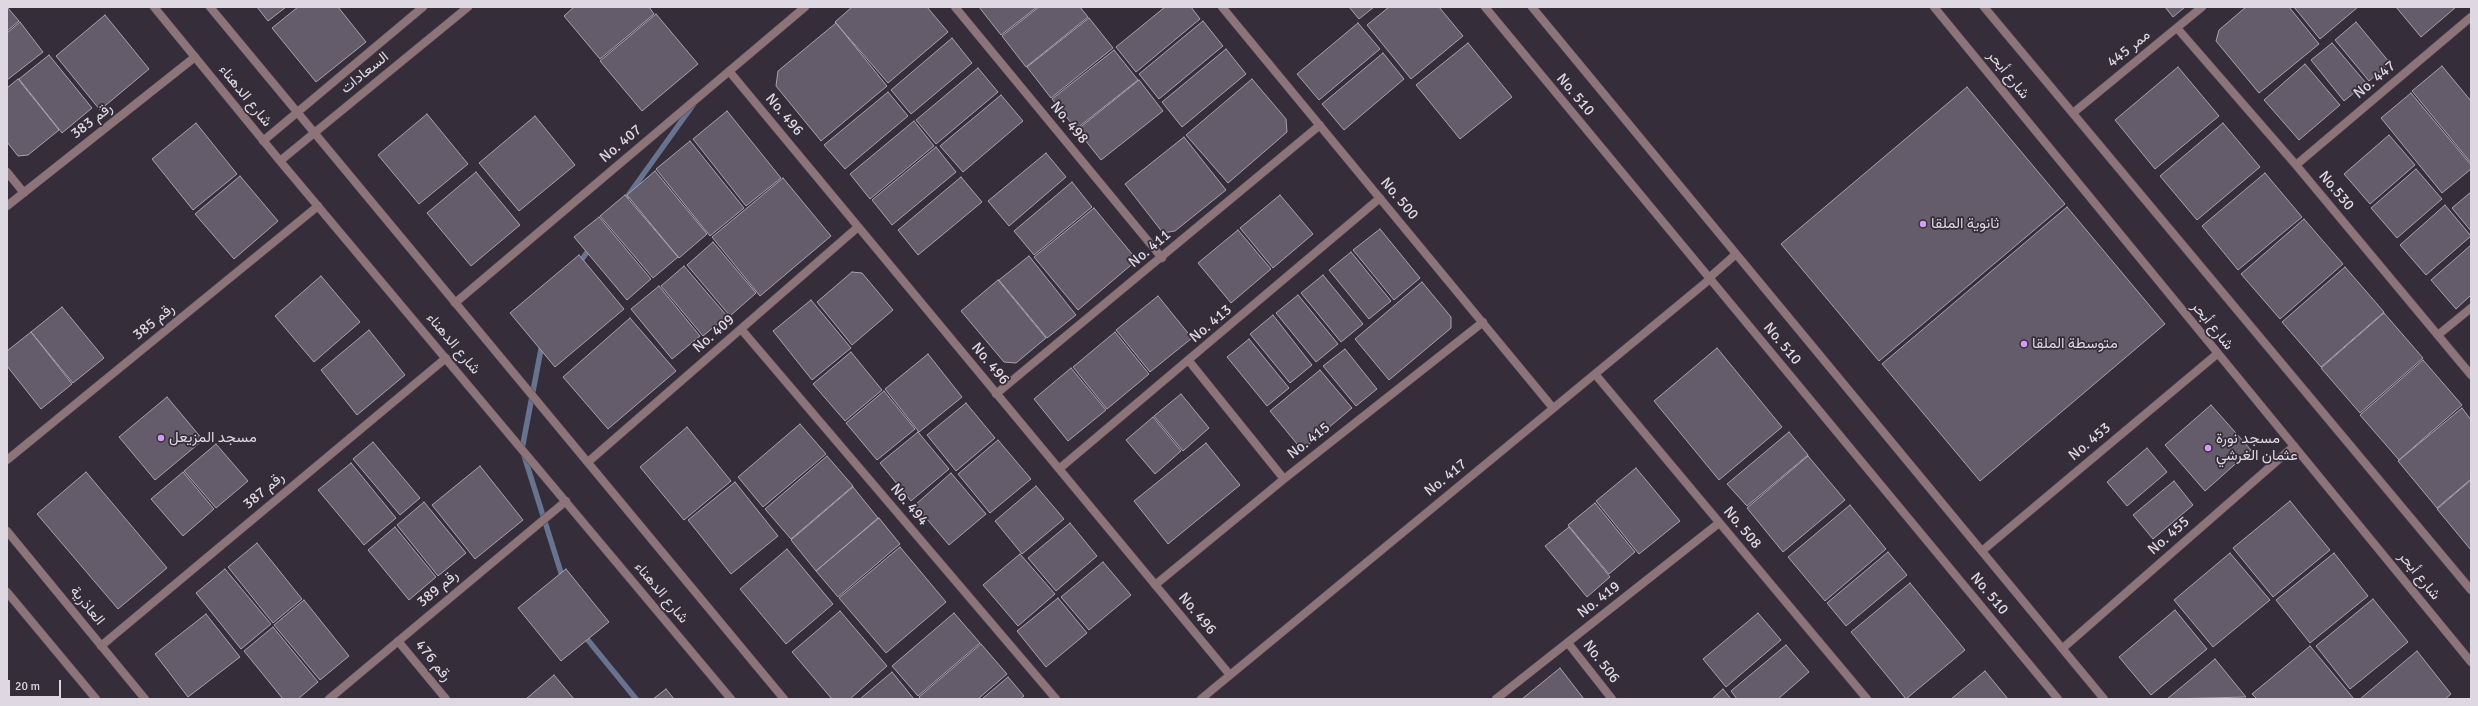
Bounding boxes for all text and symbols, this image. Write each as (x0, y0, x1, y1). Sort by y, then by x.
street label: ممر 445 (2104, 26, 2154, 72)
street label: شارع أبحر (1983, 47, 2033, 103)
street label: السعادات (337, 48, 393, 98)
street label: No. 447 (2350, 57, 2400, 103)
street label: شارع الدهناء (214, 61, 276, 131)
street label: No. 510 (1552, 70, 1598, 120)
street label: No. 496 (761, 90, 807, 140)
street label: No. 498 (1046, 98, 1092, 148)
street label: رقم 383 (68, 99, 116, 143)
street label: No. 407 (596, 121, 646, 167)
street label: No.530 (2314, 168, 2358, 214)
street label: No. 500 (1376, 174, 1422, 224)
place label: ثانوية الملقا (1931, 215, 1999, 233)
marker: ثانوية الملقا (1918, 219, 1928, 229)
street label: No. 411 (1125, 226, 1175, 272)
street label: شارع أبحر (2187, 298, 2237, 354)
street label: رقم 385 (130, 300, 178, 344)
street label: No. 413 (1186, 301, 1236, 347)
street label: شارع الدهناء (422, 310, 484, 378)
street label: No. 409 (689, 311, 739, 357)
street label: No. 510 (1759, 319, 1805, 369)
place label: متوسطة الملقا (2032, 335, 2118, 353)
street label: No. 496 (967, 339, 1013, 389)
marker: متوسطة الملقا (2019, 339, 2029, 349)
street label: No. 415 (1284, 419, 1334, 463)
street label: No. 453 (2065, 419, 2115, 465)
place label: مسجد المزيعل (169, 429, 257, 447)
place label: مسجد نورة عثمان الغرشي (2216, 430, 2298, 465)
marker: مسجد المزيعل (156, 433, 166, 443)
marker: مسجد نورة عثمان الغرشي (2203, 443, 2213, 453)
street label: No. 417 (1421, 455, 1471, 501)
street label: رقم 387 (240, 469, 288, 513)
street label: No. 494 (886, 480, 932, 530)
street label: No. 508 (1719, 503, 1765, 553)
street label: No. 455 (2144, 513, 2194, 559)
street label: شارع أبحر (2394, 548, 2444, 604)
street label: شارع الدهناء (630, 559, 692, 627)
street label: رقم 389 (414, 567, 462, 611)
street label: No. 510 (1966, 569, 2012, 619)
street label: No. 419 (1574, 578, 1624, 622)
street label: العاذرية (66, 583, 108, 629)
street label: No. 496 (1174, 589, 1220, 639)
street label: رقم 476 (411, 637, 455, 685)
street label: No. 506 (1579, 637, 1623, 687)
scale bar (10, 672, 63, 698)
text: 20 m (15, 679, 40, 694)

